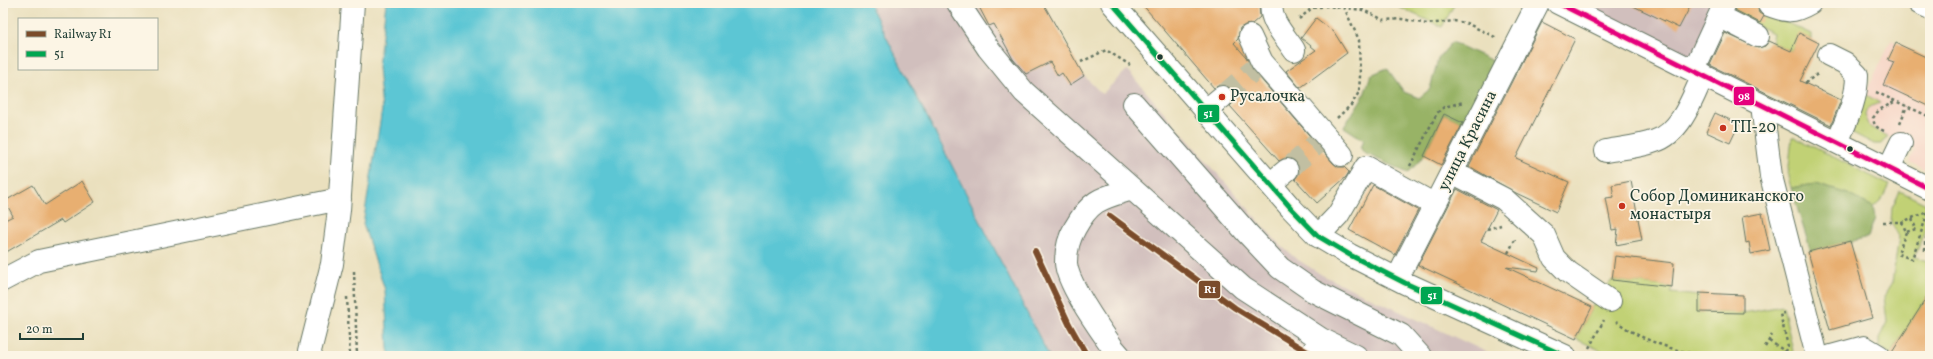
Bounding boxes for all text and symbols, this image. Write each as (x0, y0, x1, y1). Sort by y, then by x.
legend (18, 18, 158, 70)
text: Railway R1 (54, 27, 112, 43)
text: 51 (54, 47, 64, 63)
unlabelled marker (1155, 52, 1165, 62)
place label: Русалочка (1230, 86, 1305, 108)
line badge: 98 (1733, 86, 1755, 106)
street label: улица Красина (1433, 87, 1503, 195)
text: 98 (1738, 90, 1750, 105)
marker: Русалочка (1217, 92, 1227, 102)
line badge: 51 (1197, 104, 1220, 123)
text: 51 (1203, 107, 1213, 122)
place label: ТП-20 (1731, 117, 1776, 139)
marker: ТП-20 (1718, 123, 1728, 133)
unlabelled marker (1845, 144, 1855, 154)
place label: Собор Доминиканского монастыря (1630, 186, 1804, 226)
marker: Собор Доминиканского монастыря (1617, 201, 1627, 211)
line badge: R1 (1198, 280, 1221, 299)
text: R1 (1204, 283, 1216, 298)
line badge: 51 (1420, 286, 1443, 305)
text: 51 (1427, 289, 1437, 304)
scale bar (20, 315, 83, 341)
text: 20 m (26, 322, 53, 338)

